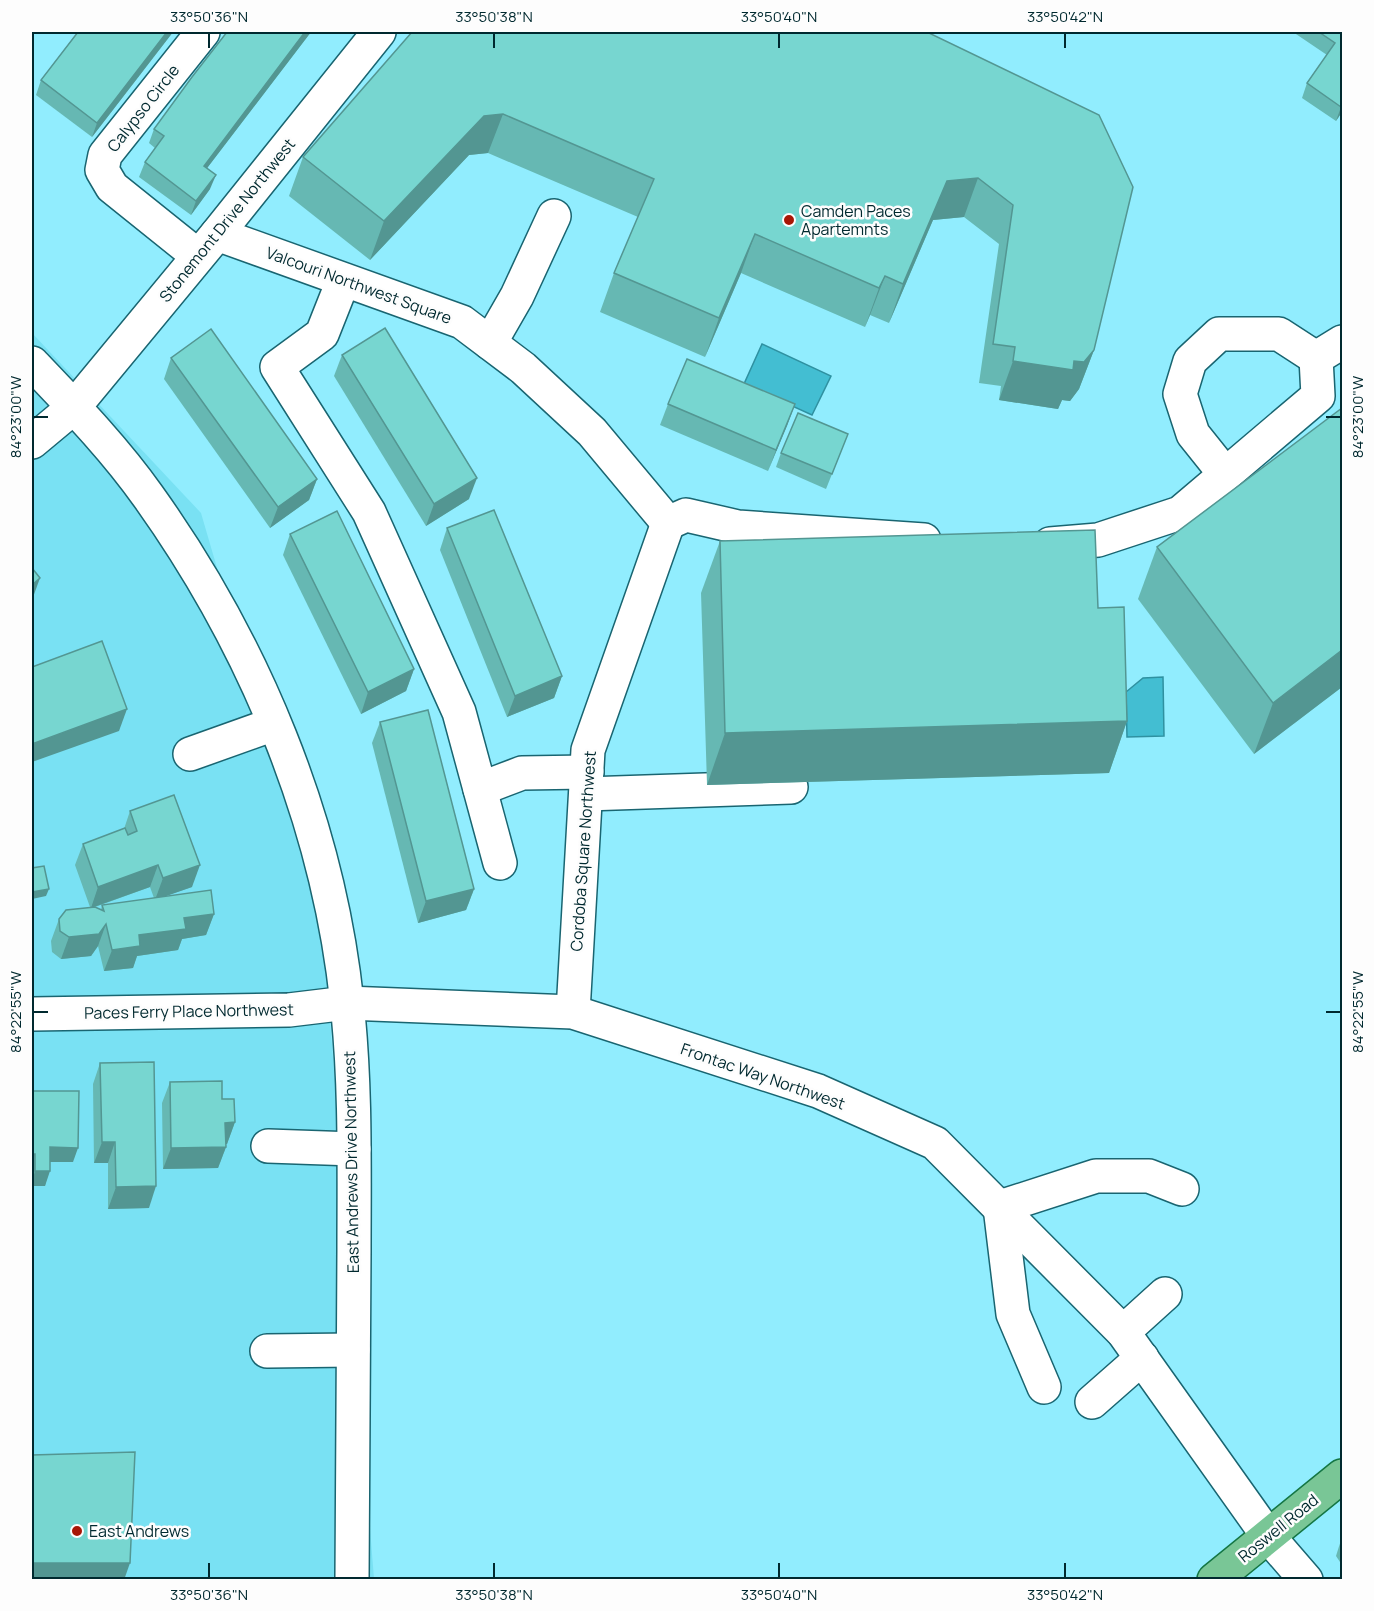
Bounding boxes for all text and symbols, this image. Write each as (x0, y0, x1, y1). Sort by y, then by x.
text: 33°50'36"N (170, 6, 248, 27)
text: 33°50'38"N (455, 6, 533, 27)
text: 33°50'40"N (741, 6, 817, 27)
text: 33°50'42"N (1027, 6, 1103, 27)
street label: Calypso Circle (102, 60, 184, 156)
street label: Stonemont Drive Northwest (154, 133, 300, 307)
place label: Camden Paces Apartemnts (801, 200, 911, 240)
marker: Camden Paces Apartemnts (782, 213, 796, 227)
street label: Valcouri Northwest Square (263, 241, 455, 329)
text: 84°23'00"W (5, 376, 26, 458)
text: 84°23'00"W (1347, 376, 1368, 458)
street label: Cordoba Square Northwest (565, 750, 601, 952)
text: 84°22'55"W (5, 971, 26, 1053)
text: 84°22'55"W (1347, 971, 1368, 1053)
street label: Paces Ferry Place Northwest (84, 998, 294, 1024)
street label: Frontac Way Northwest (678, 1038, 848, 1114)
street label: East Andrews Drive Northwest (338, 1051, 364, 1273)
street label: Roswell Road (1233, 1489, 1323, 1567)
place label: East Andrews (89, 1520, 189, 1542)
marker: East Andrews (70, 1524, 84, 1538)
text: 33°50'36"N (170, 1584, 248, 1605)
text: 33°50'38"N (455, 1584, 533, 1605)
text: 33°50'40"N (741, 1584, 817, 1605)
text: 33°50'42"N (1027, 1584, 1103, 1605)

